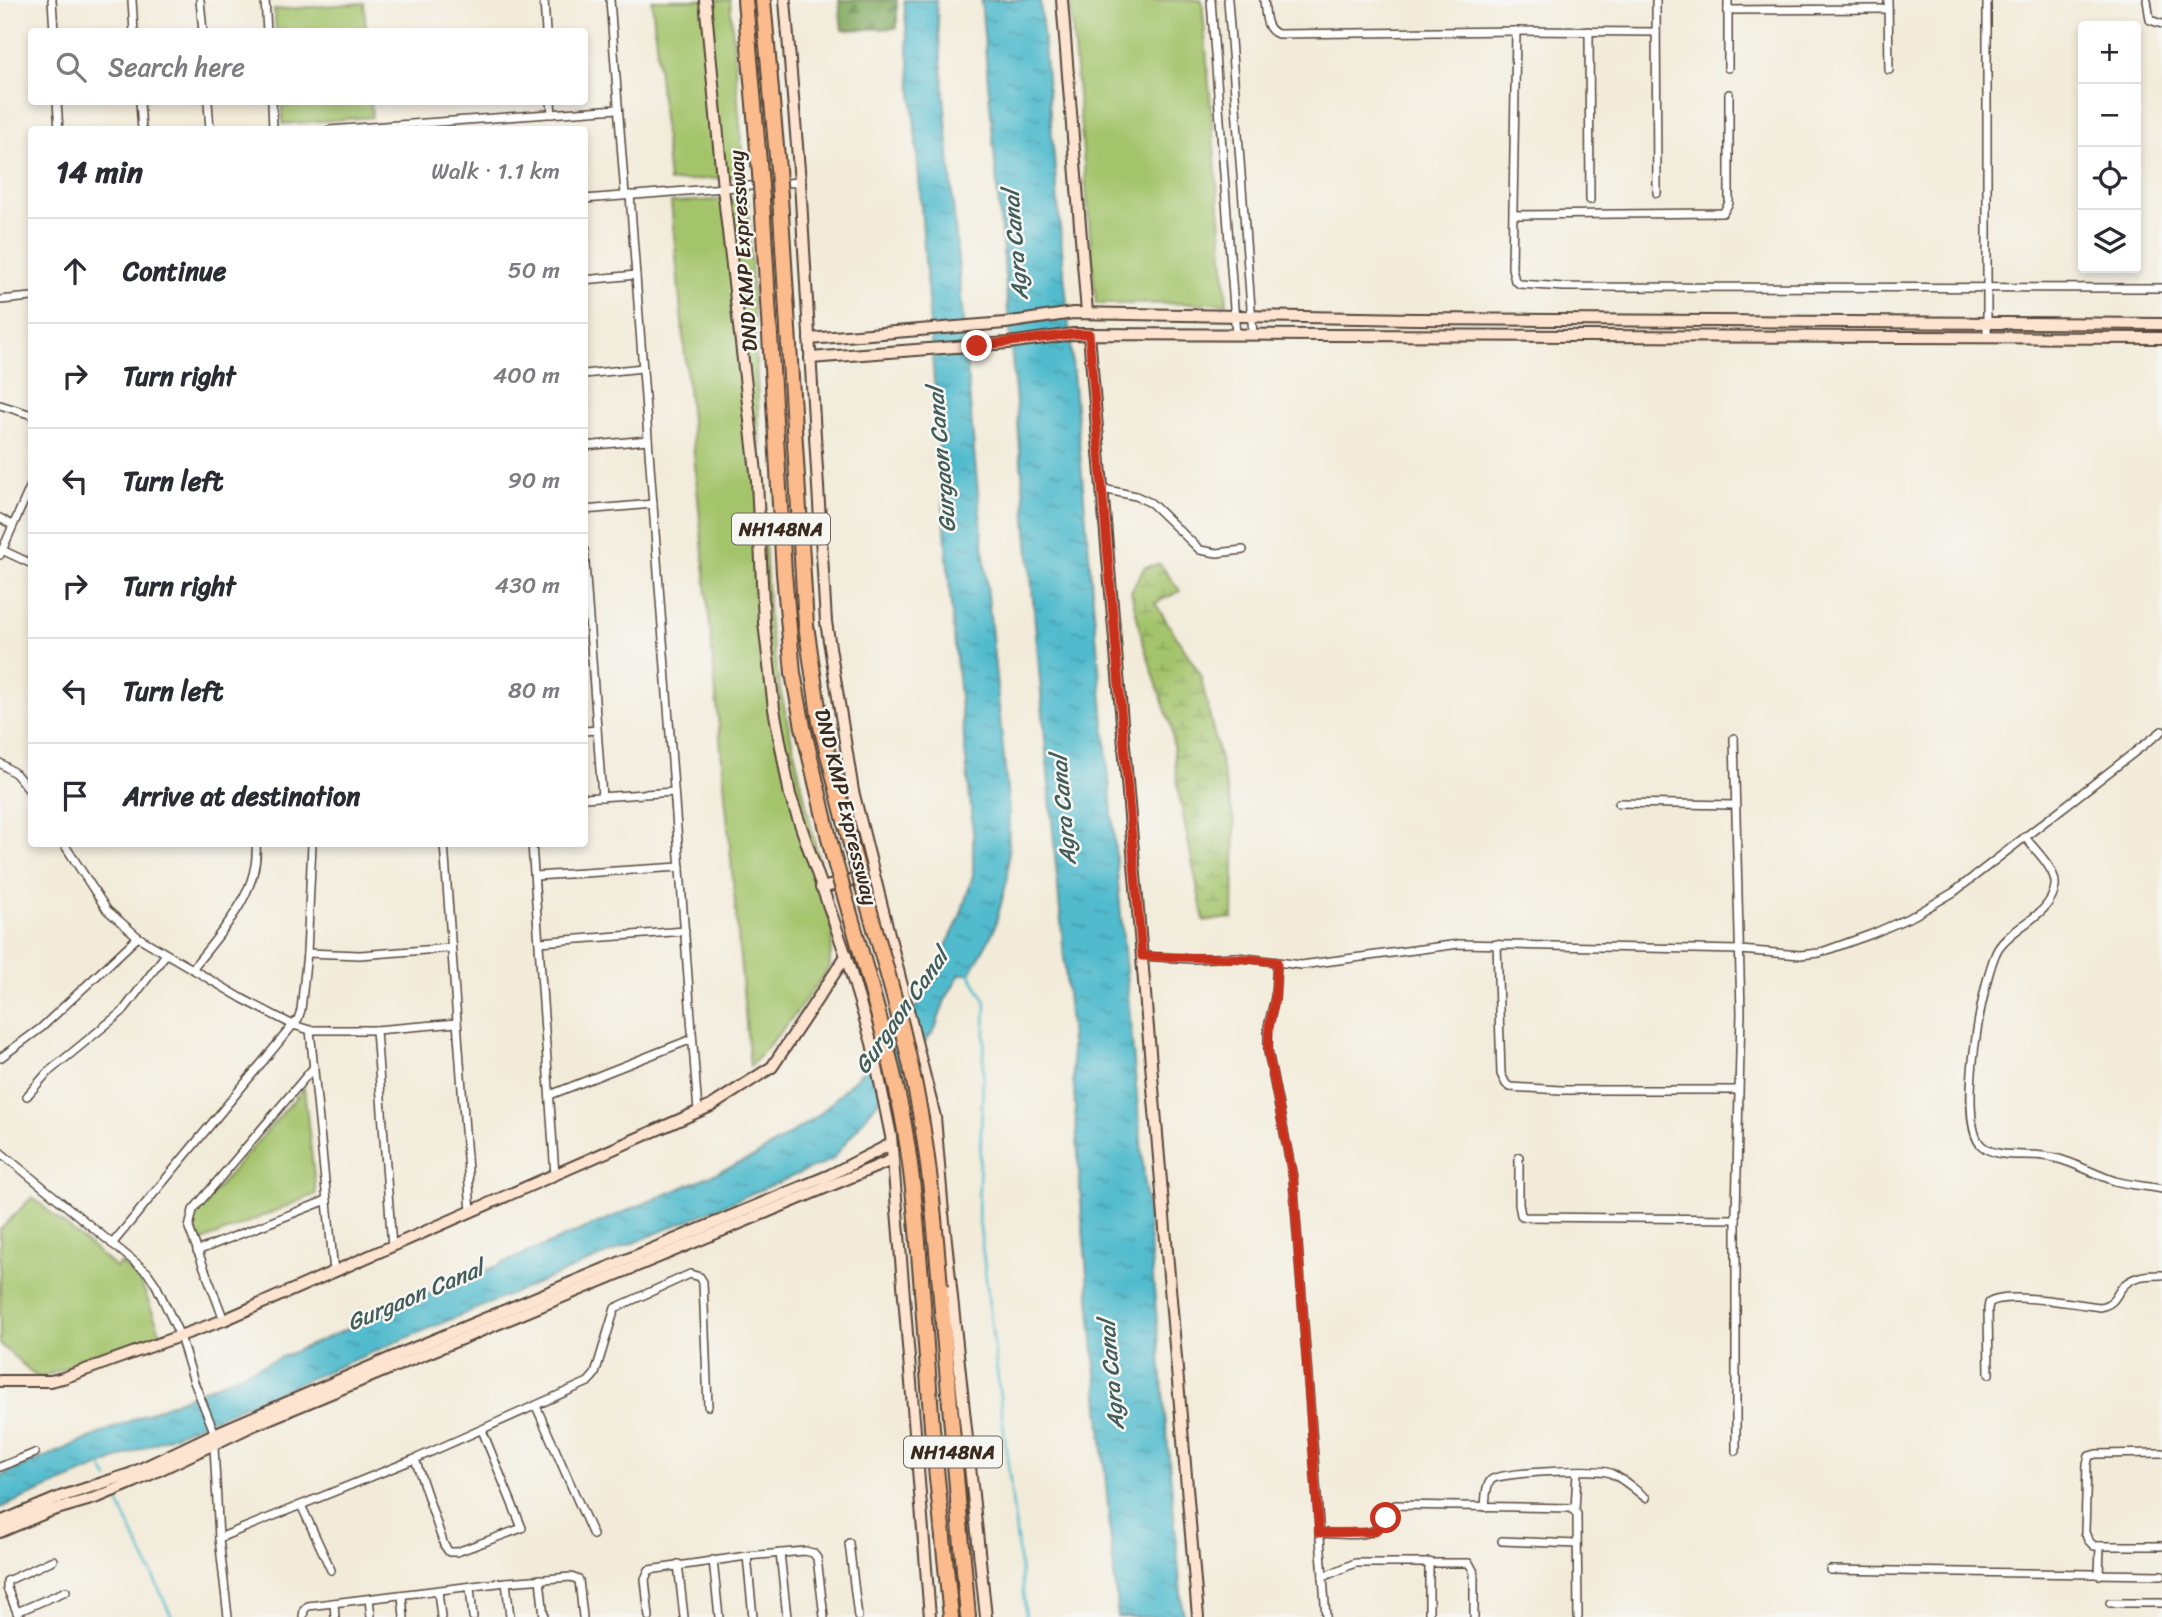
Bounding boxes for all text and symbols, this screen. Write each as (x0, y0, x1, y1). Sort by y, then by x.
map controls (2078, 21, 2141, 273)
button: + (2078, 21, 2141, 84)
search box (28, 28, 588, 105)
text: Search here (108, 44, 245, 90)
icon: search (52, 48, 90, 86)
button: − (2078, 84, 2141, 147)
text: 14 min (56, 145, 143, 199)
button: locate (2078, 147, 2141, 210)
street label: DND KMP Expressway (717, 149, 769, 353)
text: Walk · 1.1 km (431, 151, 560, 192)
water label: Agra Canal (990, 183, 1041, 303)
button: layers (2078, 210, 2141, 273)
text: Continue (123, 248, 226, 294)
text: 50 m (508, 250, 560, 291)
icon: ahead (56, 252, 94, 290)
route end (961, 330, 992, 361)
text: Turn right (123, 353, 236, 399)
text: 400 m (493, 355, 560, 396)
icon: right (56, 357, 94, 395)
water label: Gurgaon Canal (914, 380, 968, 534)
text: Turn left (123, 458, 223, 504)
text: 90 m (508, 460, 560, 501)
icon: left (56, 462, 94, 500)
road number: NH148NA (732, 514, 830, 544)
text: Turn right (123, 563, 236, 609)
text: 430 m (495, 565, 560, 606)
icon: right (56, 567, 94, 605)
text: Turn left (123, 668, 223, 714)
text: 80 m (508, 670, 560, 711)
icon: left (56, 672, 94, 710)
street label: DND KMP Expressway (803, 705, 889, 910)
water label: Agra Canal (1038, 748, 1089, 868)
text: Arrive at destination (123, 773, 360, 819)
icon: arrive (56, 777, 94, 815)
water label: Gurgaon Canal (843, 935, 963, 1083)
water label: Gurgaon Canal (340, 1246, 495, 1343)
water label: Agra Canal (1086, 1313, 1137, 1433)
road number: NH148NA (904, 1436, 1002, 1468)
route start (1370, 1502, 1401, 1533)

